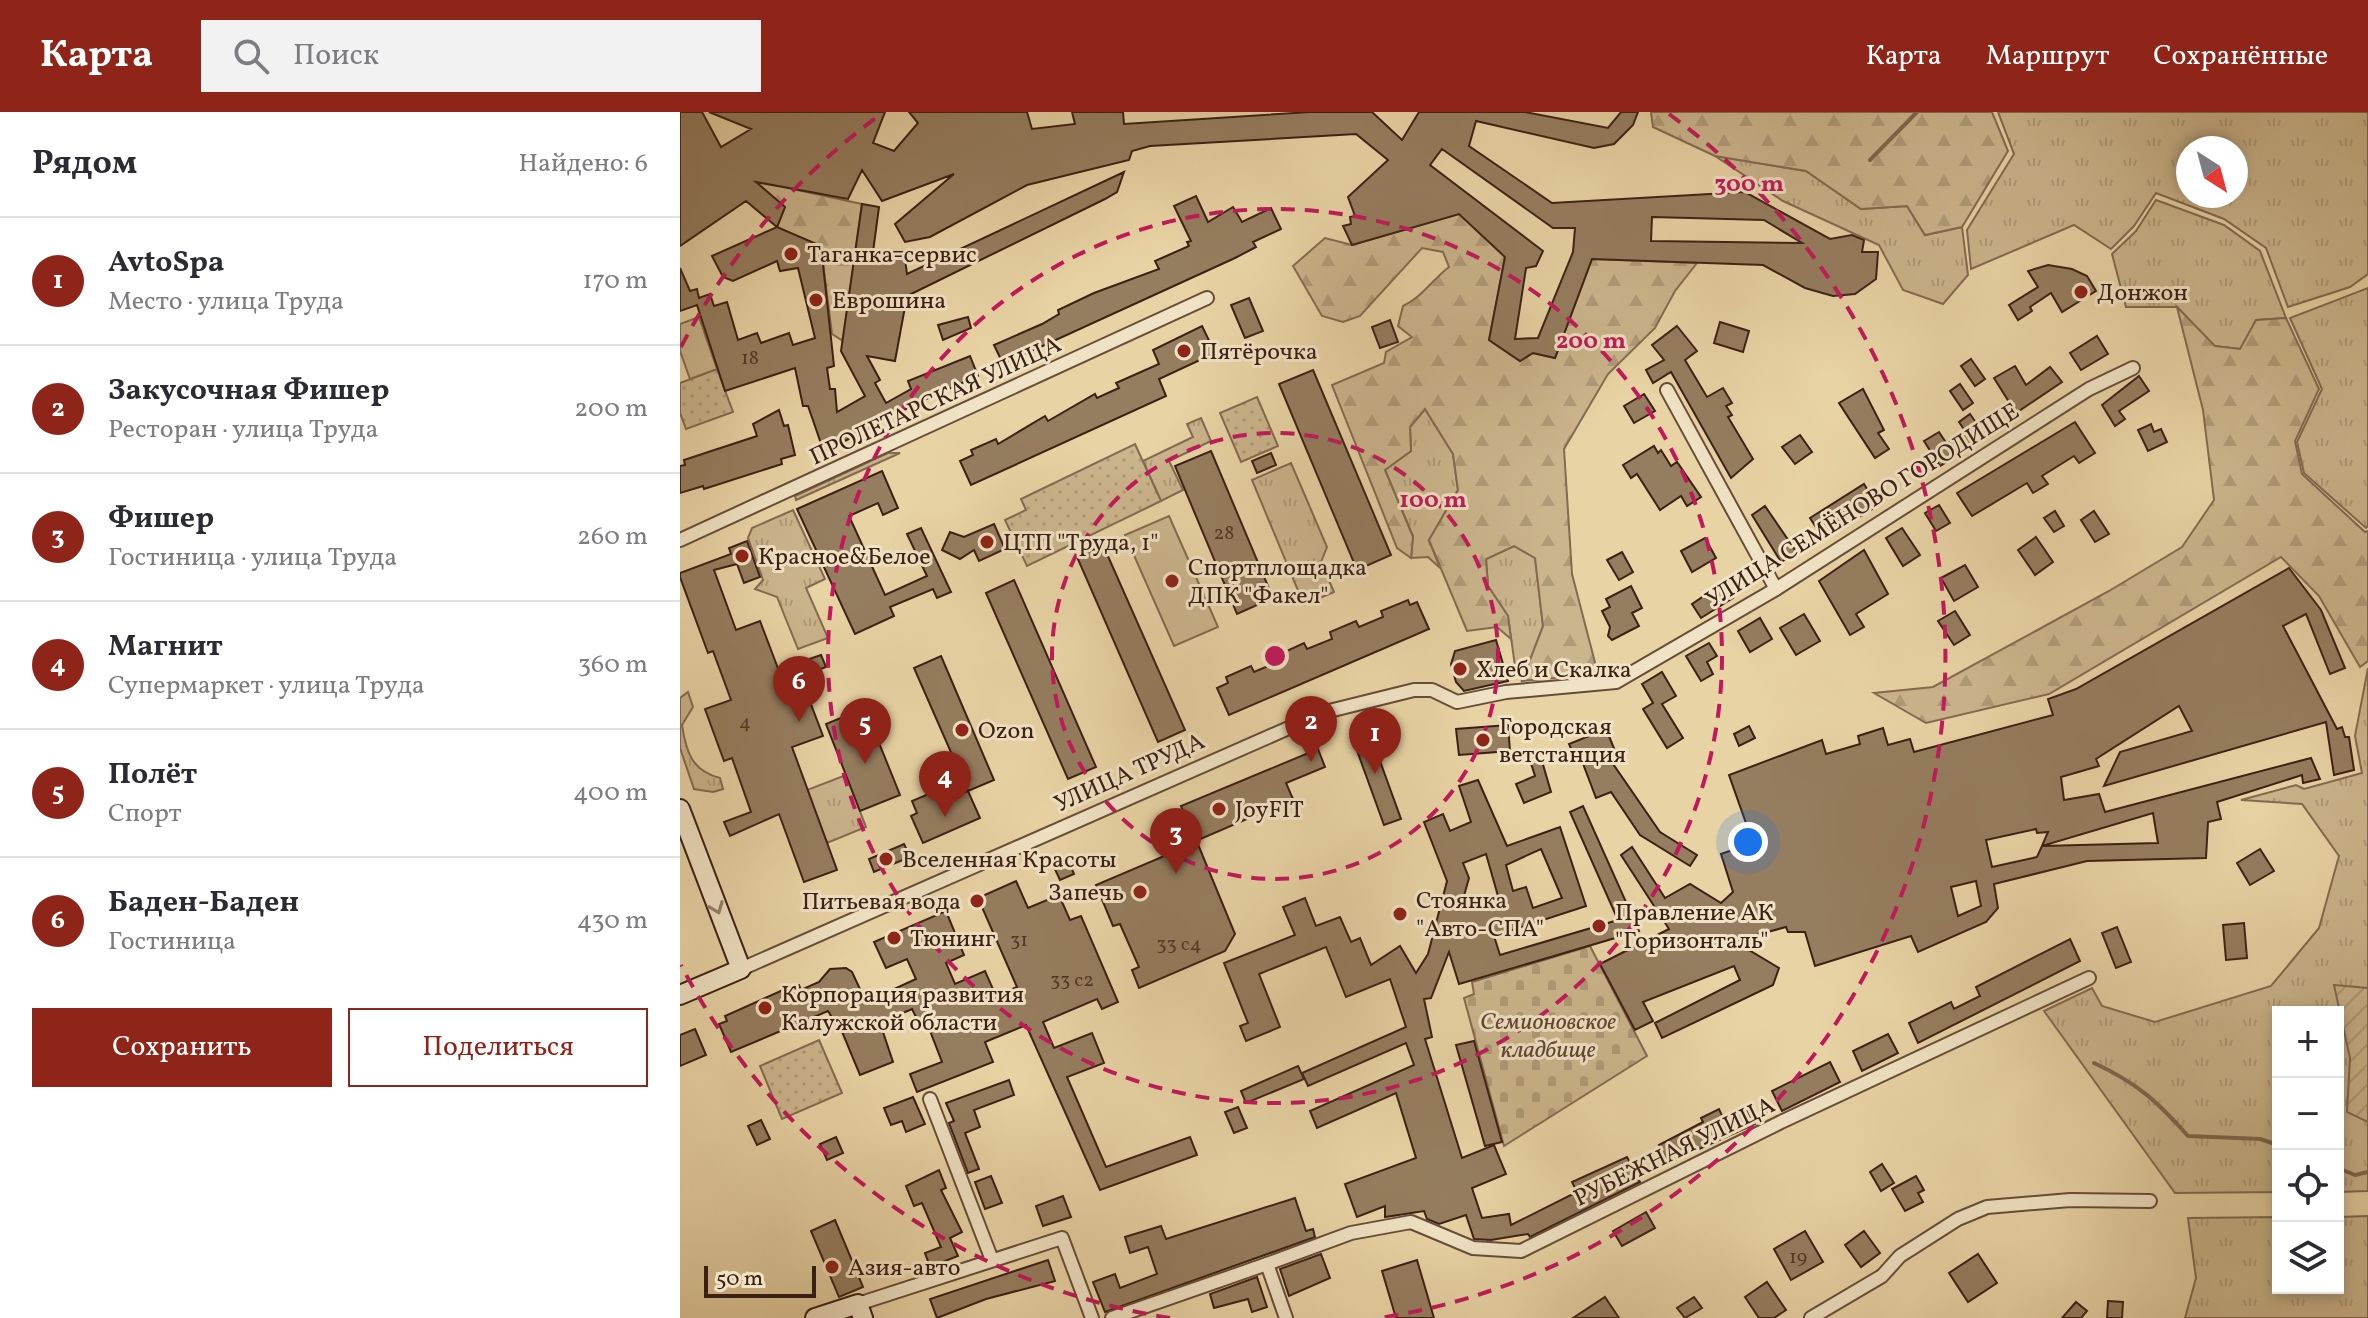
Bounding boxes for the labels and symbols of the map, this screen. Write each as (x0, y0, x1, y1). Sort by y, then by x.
north arrow (2176, 136, 2248, 208)
text: 300 m (1714, 168, 1784, 202)
place label: Таганка-сервис (807, 239, 977, 273)
marker: Таганка-сервис (782, 245, 800, 263)
place label: Донжон (2097, 277, 2188, 311)
marker: Донжон (2072, 283, 2090, 301)
place label: Еврошина (832, 285, 946, 319)
marker: Еврошина (807, 291, 825, 309)
text: 200 m (1556, 325, 1626, 359)
street label: ПРОЛЕТАРСКАЯ УЛИЦА (804, 328, 1067, 475)
place label: Пятёрочка (1200, 336, 1318, 370)
marker: Пятёрочка (1175, 342, 1193, 360)
house number: 18 (741, 345, 759, 373)
street label: УЛИЦА СЕМЁНОВО ГОРОДИЩЕ (1699, 396, 2027, 618)
text: 100 m (1399, 484, 1467, 518)
house number: 28 (1214, 520, 1234, 548)
place label: ЦТП "Труда, 1" (1003, 527, 1159, 561)
marker: ЦТП "Труда, 1" (978, 533, 996, 551)
place label: Красное&Белое (758, 541, 931, 575)
marker: Красное&Белое (733, 547, 751, 565)
place label: Спортплощадка ДПК "Факел" (1188, 552, 1367, 614)
marker: Спортплощадка ДПК "Факел" (1163, 572, 1181, 590)
centre of rings (1261, 642, 1289, 670)
place label: Хлеб и Скалка (1476, 654, 1632, 688)
pin: 6 (773, 656, 825, 722)
marker: Хлеб и Скалка (1451, 660, 1469, 678)
pin: 2 (1285, 696, 1337, 762)
pin: 5 (839, 698, 891, 764)
pin: 1 (1349, 708, 1401, 774)
house number: 4 (739, 709, 751, 737)
place label: Городская ветстанция (1499, 711, 1626, 773)
place label: Ozon (978, 715, 1035, 749)
marker: Ozon (953, 721, 971, 739)
street label: УЛИЦА ТРУДА (1049, 725, 1211, 822)
marker: Городская ветстанция (1474, 731, 1492, 749)
pin: 4 (919, 751, 971, 817)
place label: JoyFIT (1235, 794, 1304, 828)
marker: JoyFIT (1210, 800, 1228, 818)
pin: 3 (1150, 808, 1202, 874)
your location (1728, 822, 1768, 862)
place label: Вселенная Красоты (902, 844, 1116, 878)
marker: Вселенная Красоты (877, 850, 895, 868)
place label: Запечь (1048, 877, 1124, 911)
marker: Запечь (1131, 883, 1149, 901)
place label: Стоянка "Авто-СПА" (1416, 885, 1544, 947)
place label: Питьевая вода (802, 886, 961, 920)
marker: Питьевая вода (968, 892, 986, 910)
place label: Правление АК "Горизонталь" (1615, 897, 1774, 959)
one-way arrow (707, 900, 724, 914)
marker: Стоянка "Авто-СПА" (1391, 905, 1409, 923)
marker: Правление АК "Горизонталь" (1590, 917, 1608, 935)
place label: Тюнинг (910, 923, 996, 957)
house number: 31 (1010, 927, 1028, 955)
marker: Тюнинг (885, 929, 903, 947)
house number: 33 с4 (1156, 931, 1202, 959)
house number: 33 с2 (1050, 967, 1094, 995)
place label: Корпорация развития Калужской области (781, 979, 1024, 1041)
marker: Корпорация развития Калужской области (756, 999, 774, 1017)
park label: Семионовское кладбище (1480, 1006, 1616, 1068)
street label: РУБЕЖНАЯ УЛИЦА (1568, 1089, 1781, 1216)
house number: 19 (1789, 1244, 1807, 1272)
place label: Азия-авто (848, 1252, 961, 1286)
marker: Азия-авто (823, 1258, 841, 1276)
scale bar (704, 1262, 816, 1298)

